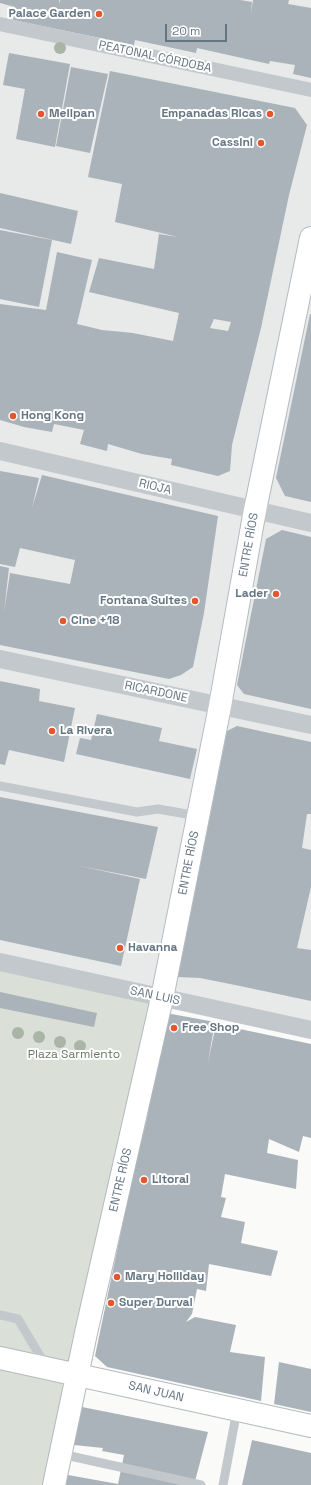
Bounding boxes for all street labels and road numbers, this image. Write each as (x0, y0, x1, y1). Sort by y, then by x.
street label: PEATONAL CÓRDOBA (97, 38, 213, 76)
street label: RIOJA (137, 476, 173, 498)
street label: ENTRE RÍOS (236, 512, 262, 578)
street label: RICARDONE (123, 678, 189, 706)
street label: ENTRE RÍOS (176, 830, 202, 896)
street label: SAN LUIS (129, 984, 181, 1008)
street label: ENTRE RÍOS (107, 1147, 135, 1213)
street label: SAN JUAN (127, 1379, 185, 1405)

